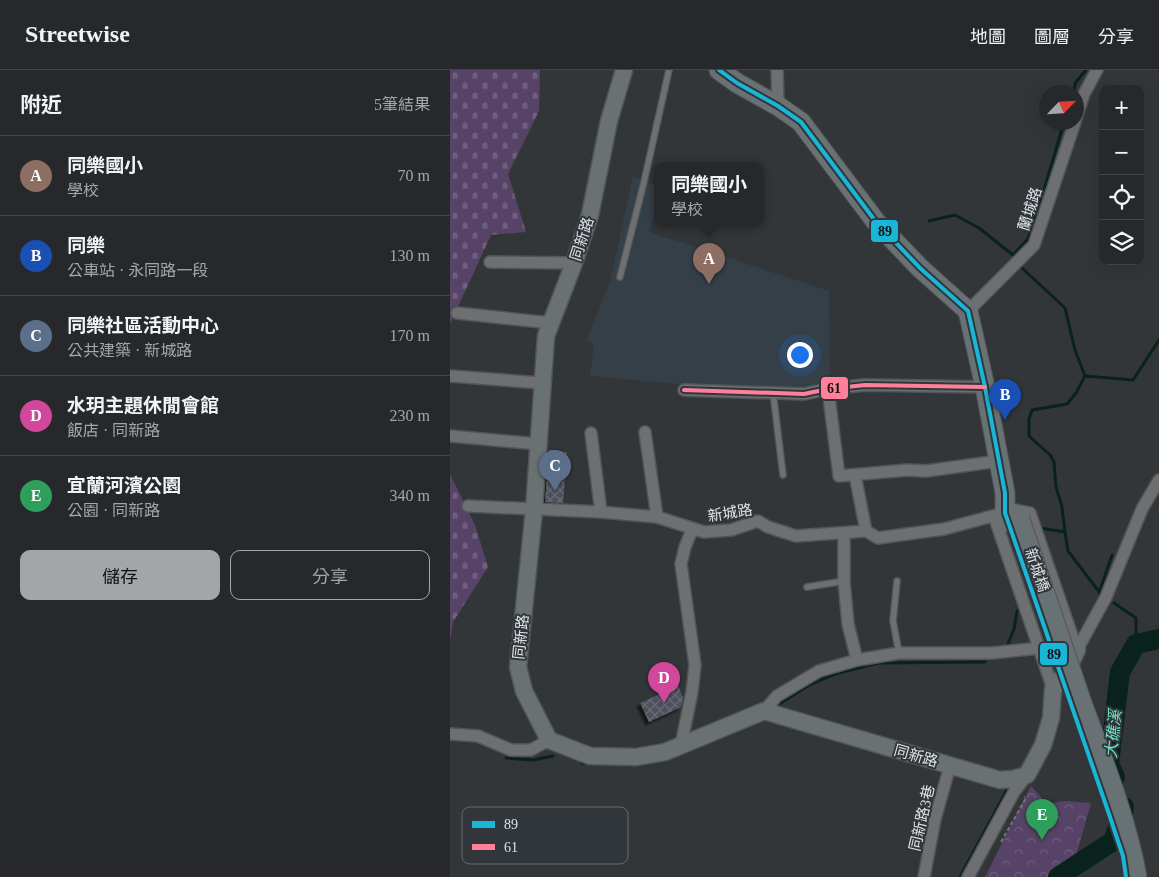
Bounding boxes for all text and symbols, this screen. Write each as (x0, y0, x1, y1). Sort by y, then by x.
text: Streetwise (25, 21, 130, 47)
text: 地圖 (970, 27, 1006, 47)
text: 圖層 (1034, 27, 1070, 47)
text: 分享 (1098, 27, 1134, 47)
north arrow (1039, 85, 1084, 130)
map controls (1099, 85, 1144, 265)
button: + (1099, 85, 1144, 130)
text: 附近 (20, 93, 62, 117)
text: 5筆結果 (374, 96, 430, 113)
button: − (1099, 130, 1144, 175)
text: 同樂國小 (67, 155, 143, 176)
popup (654, 162, 764, 227)
text: A (30, 167, 42, 184)
text: 70 m (398, 167, 430, 184)
text: 同樂國小 (671, 174, 747, 195)
button: locate (1099, 175, 1144, 220)
text: 學校 (67, 182, 99, 199)
street label: 蘭城路 (1015, 185, 1045, 233)
text: 學校 (671, 201, 703, 218)
street label: 同新路 (567, 215, 597, 263)
line badge: 89 (870, 219, 899, 243)
button: layers (1099, 220, 1144, 265)
text: 89 (878, 224, 892, 239)
text: 同樂 (67, 235, 105, 256)
pin: A (693, 243, 725, 284)
text: B (31, 247, 41, 264)
text: 130 m (390, 247, 430, 264)
text: 公車站 · 永同路一段 (67, 262, 208, 279)
text: 同樂社區活動中心 (67, 315, 219, 336)
text: C (30, 327, 42, 344)
text: 170 m (390, 327, 430, 344)
text: 公共建築 · 新城路 (67, 342, 192, 359)
your location (787, 342, 813, 368)
line badge: 61 (820, 376, 849, 400)
pin: B (989, 379, 1021, 420)
text: 61 (827, 381, 841, 396)
text: 水玥主題休閒會館 (67, 395, 219, 416)
text: D (30, 407, 42, 424)
text: 230 m (390, 407, 430, 424)
text: 飯店 · 同新路 (67, 422, 160, 439)
pin: C (539, 450, 571, 491)
text: 宜蘭河濱公園 (67, 475, 181, 496)
text: E (31, 487, 41, 504)
text: 340 m (390, 487, 430, 504)
text: 公園 · 同新路 (67, 502, 160, 519)
street label: 新城路 (707, 502, 753, 524)
street label: 新城橋 (1022, 546, 1052, 594)
button: 儲存 (20, 550, 220, 600)
button: 分享 (230, 550, 430, 600)
street label: 同新路 (511, 614, 531, 660)
line badge: 89 (1039, 642, 1068, 666)
text: 89 (1047, 647, 1061, 662)
pin: D (648, 662, 680, 703)
water label: 大礁溪 (1102, 707, 1124, 759)
street label: 同新路 (892, 742, 940, 770)
street label: 同新路3巷 (907, 783, 937, 853)
pin: E (1026, 799, 1058, 840)
legend (462, 807, 628, 864)
text: 89 (504, 817, 518, 832)
text: 61 (504, 840, 518, 855)

